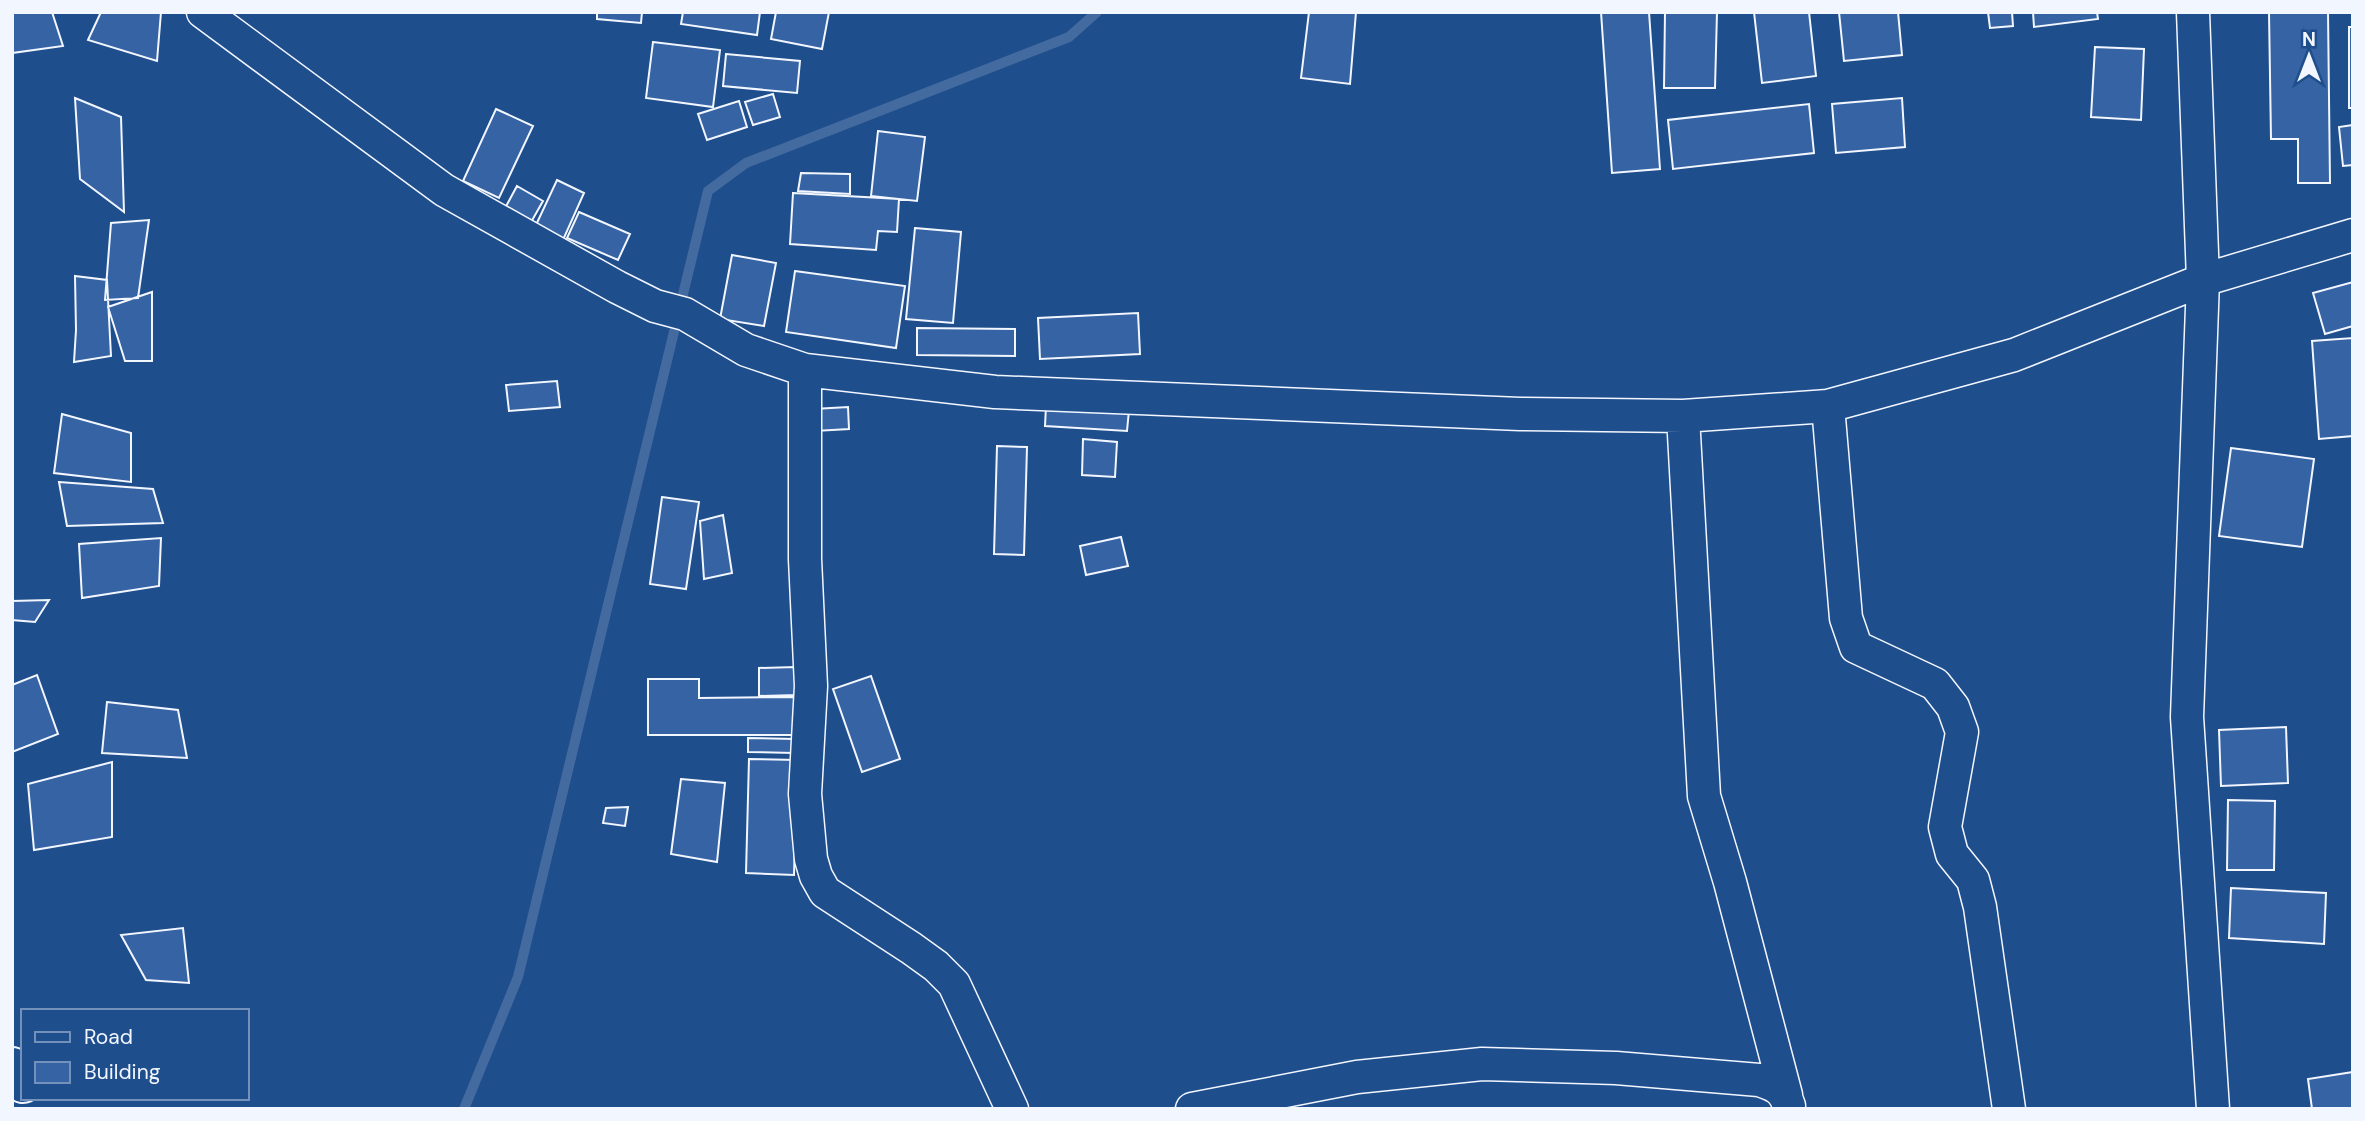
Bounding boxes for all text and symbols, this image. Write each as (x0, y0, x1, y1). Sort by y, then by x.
north arrow (2274, 21, 2344, 91)
text: N (2302, 27, 2316, 52)
legend (21, 1009, 248, 1100)
text: Road (84, 1023, 133, 1051)
text: Building (84, 1058, 161, 1086)

